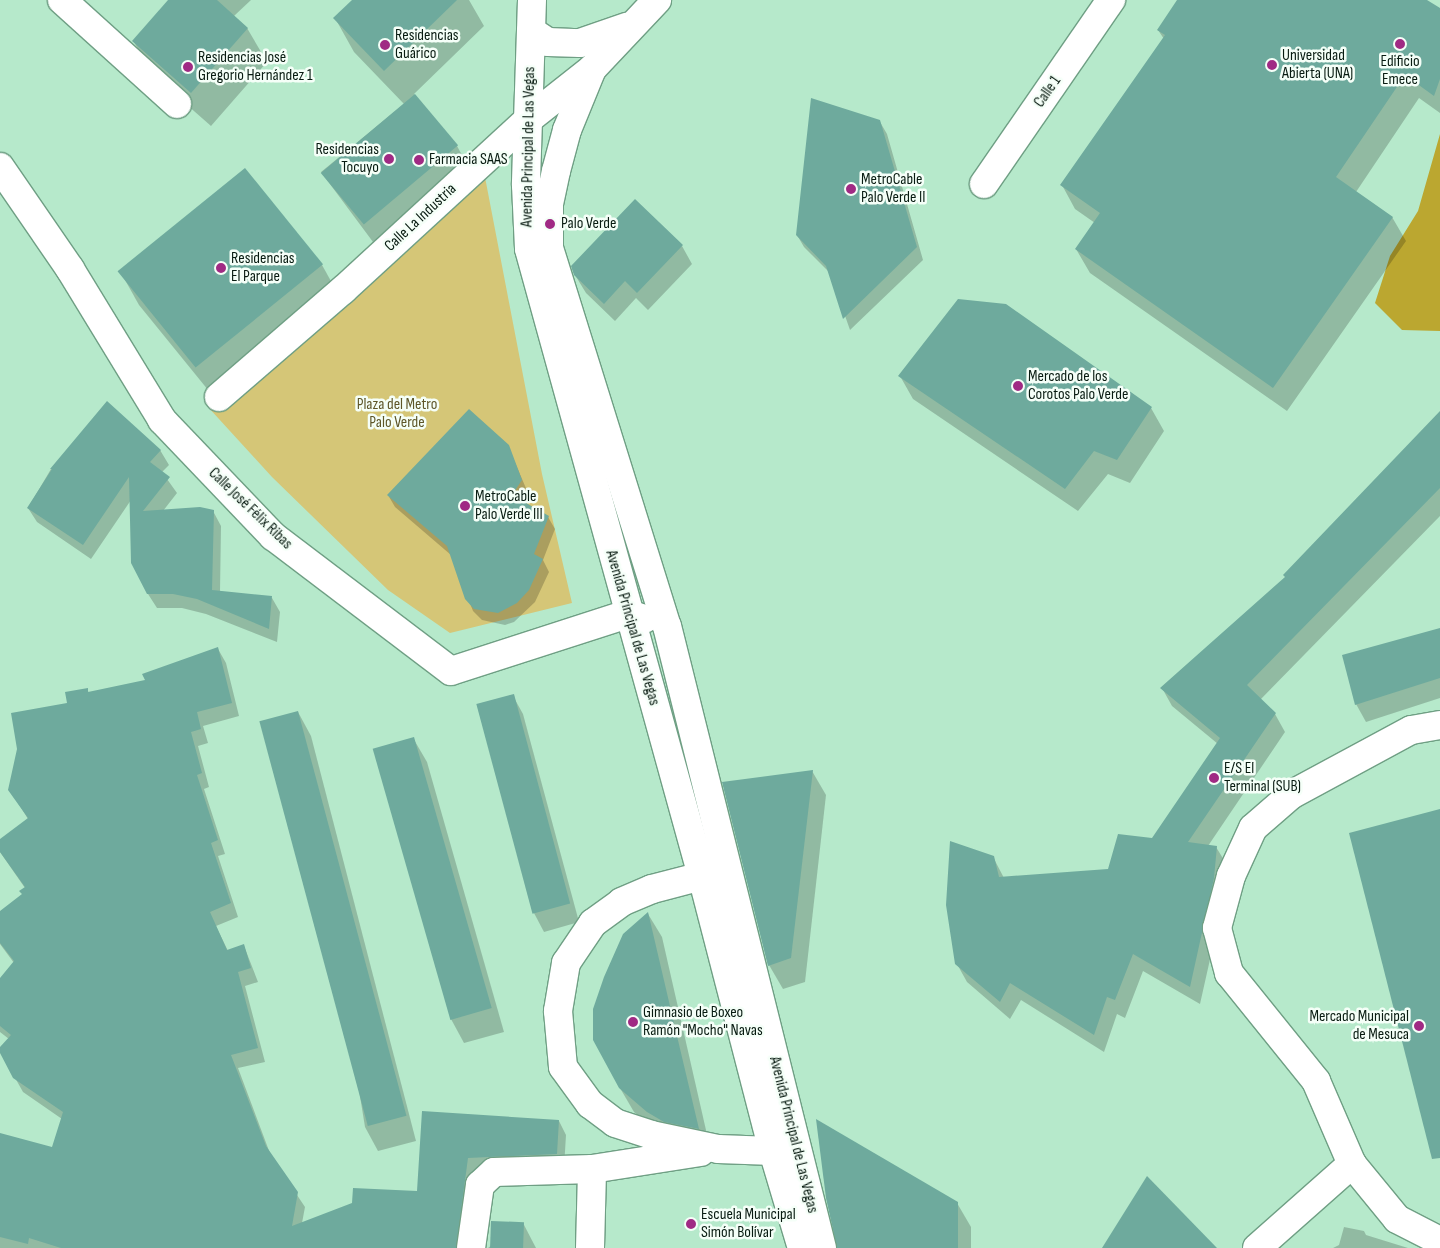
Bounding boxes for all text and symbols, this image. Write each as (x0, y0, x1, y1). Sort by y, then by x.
place label: Residencias Guárico (395, 26, 459, 64)
marker: Edificio Emece (1394, 38, 1406, 50)
marker: Residencias Guárico (379, 39, 391, 51)
place label: Universidad Abierta (UNA) (1282, 46, 1353, 84)
place label: Residencias José Gregorio Hernández 1 (198, 48, 312, 86)
place label: Edificio Emece (1380, 52, 1420, 90)
marker: Universidad Abierta (UNA) (1266, 59, 1278, 71)
marker: Residencias José Gregorio Hernández 1 (182, 61, 194, 73)
street label: Avenida Principal de Las Vegas (518, 67, 540, 227)
street label: Calle 1 (1030, 72, 1066, 112)
place label: Residencias Tocuyo (315, 140, 379, 178)
place label: Farmacia SAAS (429, 150, 508, 170)
marker: Residencias Tocuyo (383, 153, 395, 165)
marker: Farmacia SAAS (413, 154, 425, 166)
place label: MetroCable Palo Verde II (861, 170, 925, 208)
street label: Calle La Industria (381, 180, 461, 256)
marker: MetroCable Palo Verde II (845, 183, 857, 195)
place label: Palo Verde (561, 214, 616, 234)
marker: Palo Verde (543, 217, 557, 231)
place label: Residencias El Parque (231, 249, 295, 287)
marker: Residencias El Parque (215, 262, 227, 274)
place label: Mercado de los Corotos Palo Verde (1028, 367, 1128, 405)
marker: Mercado de los Corotos Palo Verde (1012, 380, 1024, 392)
park label: Plaza del Metro Palo Verde (357, 395, 437, 433)
street label: Calle José Félix Ribas (204, 464, 296, 554)
place label: MetroCable Palo Verde III (475, 487, 543, 525)
marker: MetroCable Palo Verde III (459, 500, 471, 512)
street label: Avenida Principal de Las Vegas (601, 548, 663, 708)
place label: E/S El Terminal (SUB) (1224, 759, 1301, 797)
marker: E/S El Terminal (SUB) (1208, 772, 1220, 784)
place label: Gimnasio de Boxeo Ramón "Mocho" Navas (643, 1003, 763, 1041)
place label: Mercado Municipal de Mesuca (1309, 1007, 1409, 1045)
marker: Gimnasio de Boxeo Ramón "Mocho" Navas (627, 1016, 639, 1028)
marker: Mercado Municipal de Mesuca (1413, 1020, 1425, 1032)
street label: Avenida Principal de Las Vegas (764, 1055, 822, 1215)
place label: Escuela Municipal Simón Bolívar (701, 1205, 796, 1243)
marker: Escuela Municipal Simón Bolívar (685, 1218, 697, 1230)

